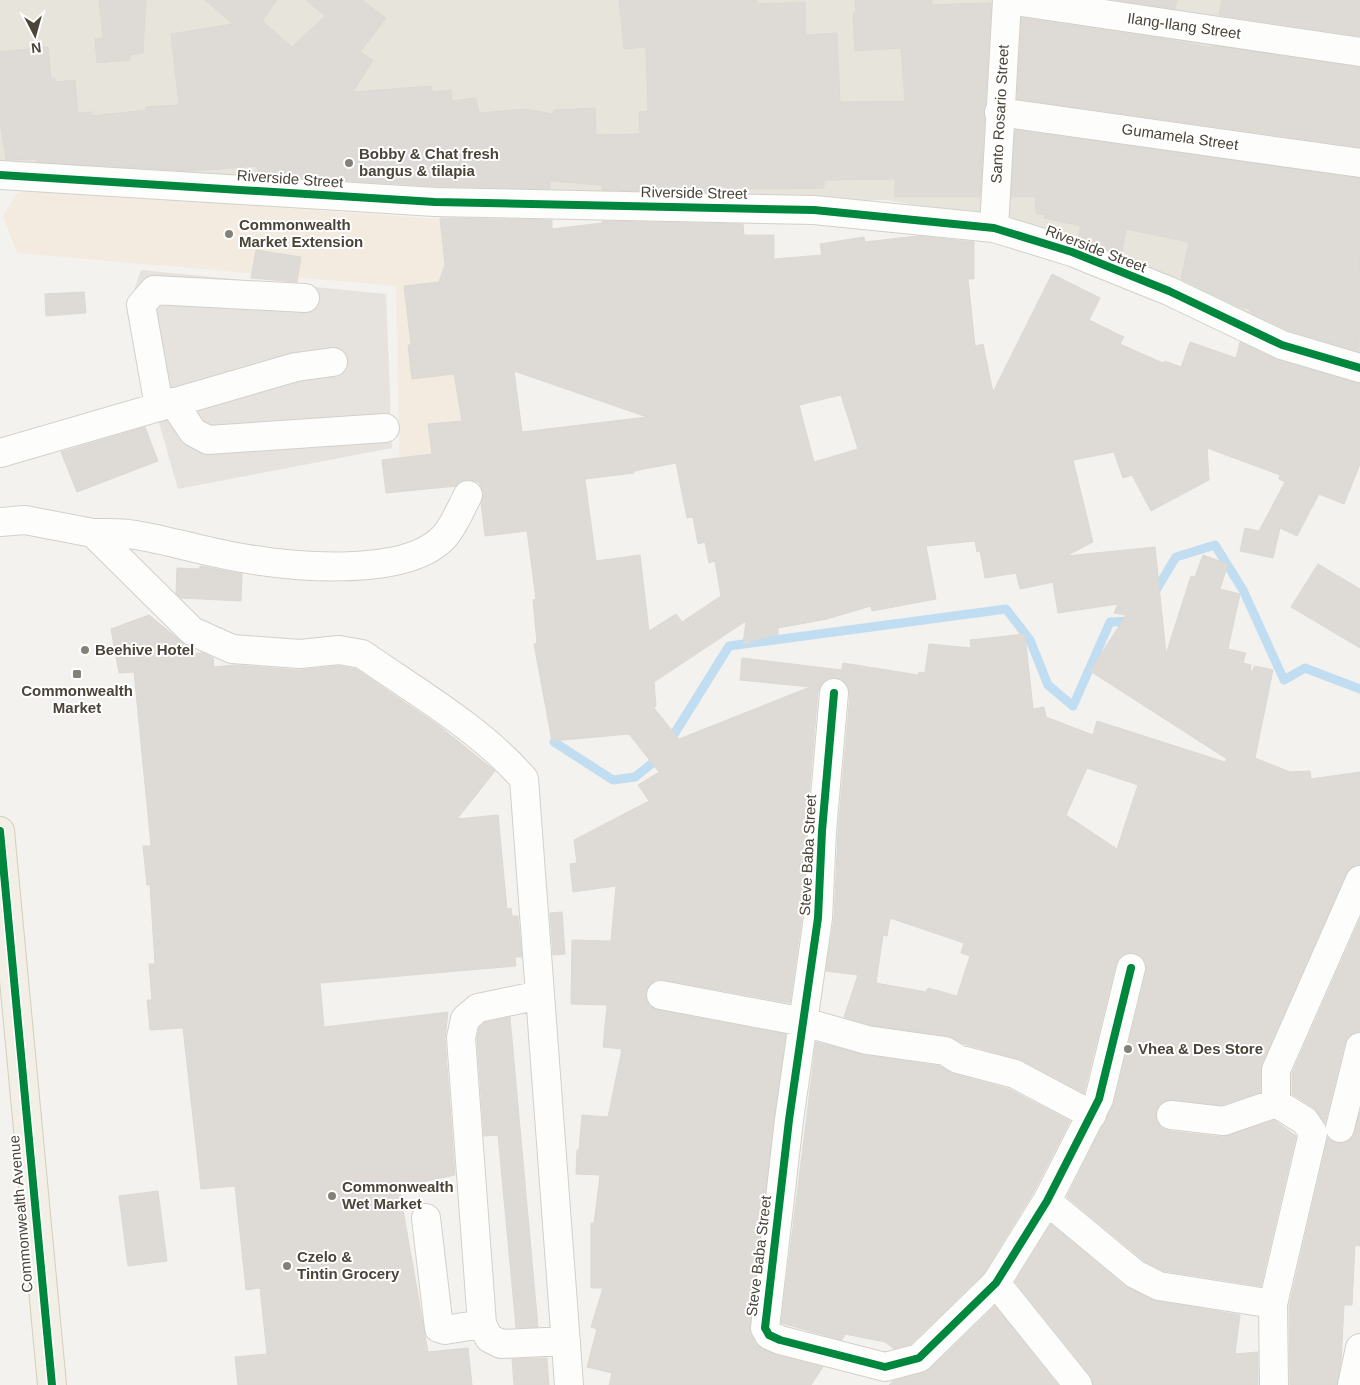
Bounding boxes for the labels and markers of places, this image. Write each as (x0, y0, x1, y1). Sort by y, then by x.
place label: Bobby & Chat fresh bangus & tilapia (359, 145, 499, 179)
marker: Bobby & Chat fresh bangus & tilapia (343, 157, 355, 169)
place label: Commonwealth Market Extension (239, 216, 363, 250)
marker: Commonwealth Market Extension (223, 228, 235, 240)
place label: Beehive Hotel (95, 641, 194, 658)
marker: Beehive Hotel (79, 644, 91, 656)
marker: Commonwealth Market (71, 668, 83, 680)
place label: Commonwealth Market (21, 682, 133, 716)
place label: Vhea & Des Store (1138, 1040, 1263, 1057)
marker: Vhea & Des Store (1122, 1043, 1134, 1055)
place label: Commonwealth Wet Market (342, 1178, 454, 1212)
marker: Commonwealth Wet Market (326, 1190, 338, 1202)
place label: Czelo & Tintin Grocery (297, 1248, 400, 1282)
marker: Czelo & Tintin Grocery (281, 1260, 293, 1272)

